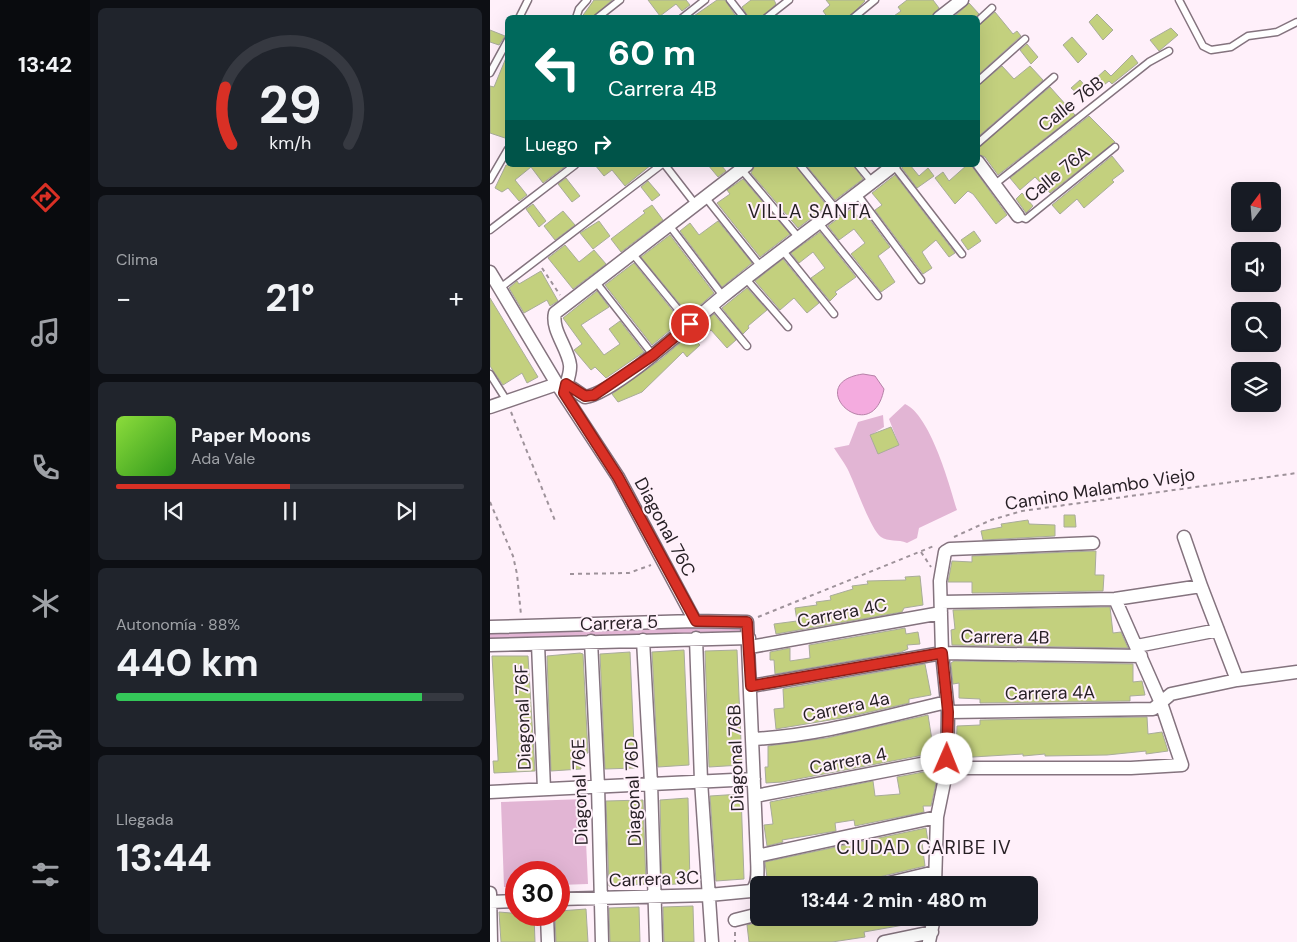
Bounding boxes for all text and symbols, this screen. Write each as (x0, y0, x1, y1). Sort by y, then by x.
text: 60 m (608, 30, 696, 76)
icon: left (525, 35, 590, 100)
text: 13:42 (18, 50, 72, 79)
text: 29 (259, 71, 321, 139)
street label: Calle 76B (1033, 71, 1109, 137)
text: Carrera 4B (608, 74, 717, 103)
icon: right (588, 130, 616, 158)
text: km/h (269, 131, 311, 155)
text: Luego (525, 132, 578, 157)
street label: Calle 76A (1019, 140, 1095, 208)
icon: directions (28, 180, 63, 215)
north arrow (1231, 182, 1281, 232)
map controls (1231, 182, 1281, 412)
district label: VILLA SANTA (748, 199, 872, 224)
button: sound (1231, 242, 1281, 292)
text: Clima (116, 249, 158, 270)
text: 21° (265, 273, 315, 323)
text: − (116, 280, 131, 317)
text: + (449, 280, 464, 317)
button: search (1231, 302, 1281, 352)
pin (669, 303, 711, 345)
icon: arrive (676, 310, 704, 338)
icon: music (28, 315, 63, 350)
button: layers (1231, 362, 1281, 412)
text: Paper Moons (191, 423, 311, 448)
text: Ada Vale (191, 448, 255, 469)
icon: phone (28, 450, 63, 485)
street label: Camino Malambo Viejo (1003, 462, 1197, 516)
street label: Diagonal 76C (629, 473, 701, 581)
icon: previous (160, 497, 188, 525)
icon: pause (276, 497, 304, 525)
icon: next (392, 497, 420, 525)
icon: climate (28, 586, 63, 621)
street label: Carrera 4C (795, 593, 889, 633)
street label: Carrera 5 (580, 610, 658, 636)
text: Autonomía · 88% (116, 614, 240, 635)
street label: Carrera 4B (960, 624, 1050, 650)
text: 440 km (116, 638, 259, 688)
street label: Diagonal 76F (509, 663, 537, 770)
street label: Carrera 4A (1005, 680, 1095, 706)
street label: Carrera 4a (801, 686, 891, 728)
street label: Diagonal 76B (722, 704, 750, 812)
icon: car (28, 721, 63, 756)
position arrow (920, 732, 972, 784)
street label: Diagonal 76D (619, 737, 647, 847)
street label: Diagonal 76E (566, 738, 594, 846)
street label: Carrera 4 (807, 742, 889, 780)
text: Llegada (116, 809, 173, 830)
text: 13:44 (116, 833, 212, 883)
district label: CIUDAD CARIBE IV (836, 835, 1012, 860)
icon: filters (28, 857, 63, 892)
speed limit sign: 30 (505, 861, 570, 926)
street label: Carrera 3C (608, 865, 700, 893)
text: 13:44 · 2 min · 480 m (801, 888, 987, 913)

